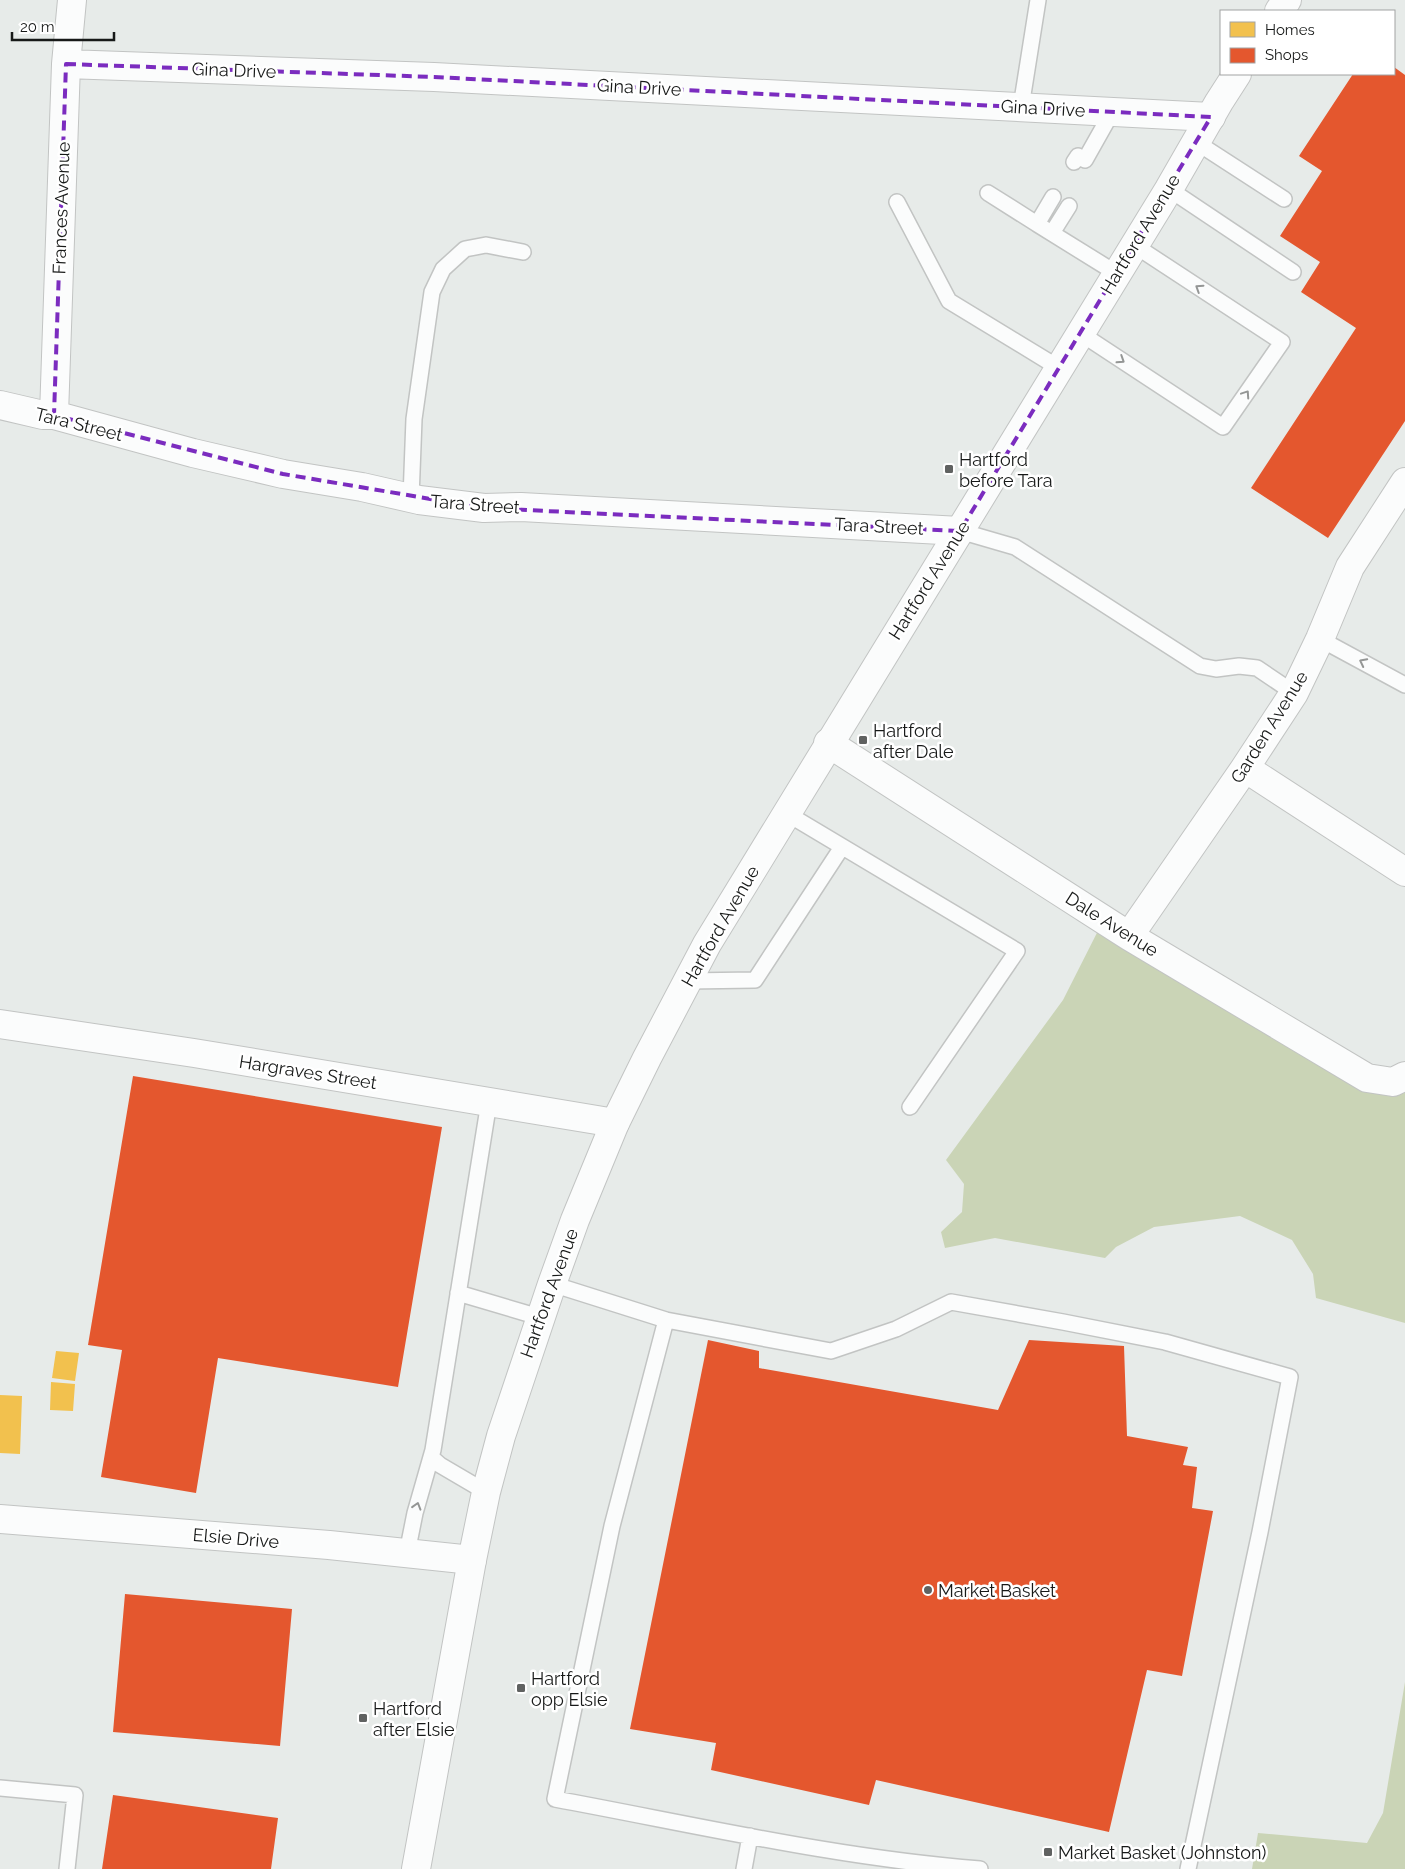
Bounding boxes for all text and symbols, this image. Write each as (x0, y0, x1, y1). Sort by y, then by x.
scale bar (12, 10, 115, 42)
legend (1220, 10, 1395, 75)
text: 20 m (20, 18, 55, 36)
text: Homes (1265, 21, 1315, 39)
text: Shops (1265, 46, 1308, 64)
street label: Gina Drive (191, 58, 277, 82)
street label: Gina Drive (596, 74, 682, 100)
street label: Gina Drive (1000, 95, 1086, 121)
street label: Frances Avenue (48, 141, 74, 275)
street label: Hartford Avenue (1096, 170, 1184, 298)
one-way arrow (1195, 284, 1204, 294)
one-way arrow (1116, 353, 1125, 363)
one-way arrow (1240, 390, 1249, 400)
street label: Tara Street (33, 403, 125, 445)
place label: Hartford before Tara (959, 449, 1053, 491)
marker: Hartford before Tara (943, 463, 955, 475)
street label: Tara Street (430, 490, 520, 518)
street label: Tara Street (834, 513, 924, 539)
street label: Hartford Avenue (884, 516, 974, 643)
one-way arrow (1359, 658, 1368, 668)
street label: Garden Avenue (1226, 667, 1312, 787)
place label: Hartford after Dale (873, 720, 954, 762)
marker: Hartford after Dale (857, 734, 869, 746)
street label: Hartford Avenue (677, 861, 763, 990)
street label: Dale Avenue (1062, 887, 1163, 961)
street label: Hargraves Street (238, 1051, 378, 1093)
street label: Hartford Avenue (516, 1225, 582, 1361)
one-way arrow (412, 1502, 422, 1510)
street label: Elsie Drive (192, 1524, 280, 1552)
place label: Market Basket (938, 1580, 1056, 1601)
marker: Market Basket (922, 1584, 934, 1596)
place label: Hartford opp Elsie (531, 1668, 608, 1710)
marker: Hartford opp Elsie (515, 1682, 527, 1694)
place label: Hartford after Elsie (373, 1698, 455, 1740)
marker: Hartford after Elsie (357, 1712, 369, 1724)
place label: Market Basket (Johnston) (1058, 1842, 1266, 1863)
marker: Market Basket (Johnston) (1042, 1846, 1054, 1858)

